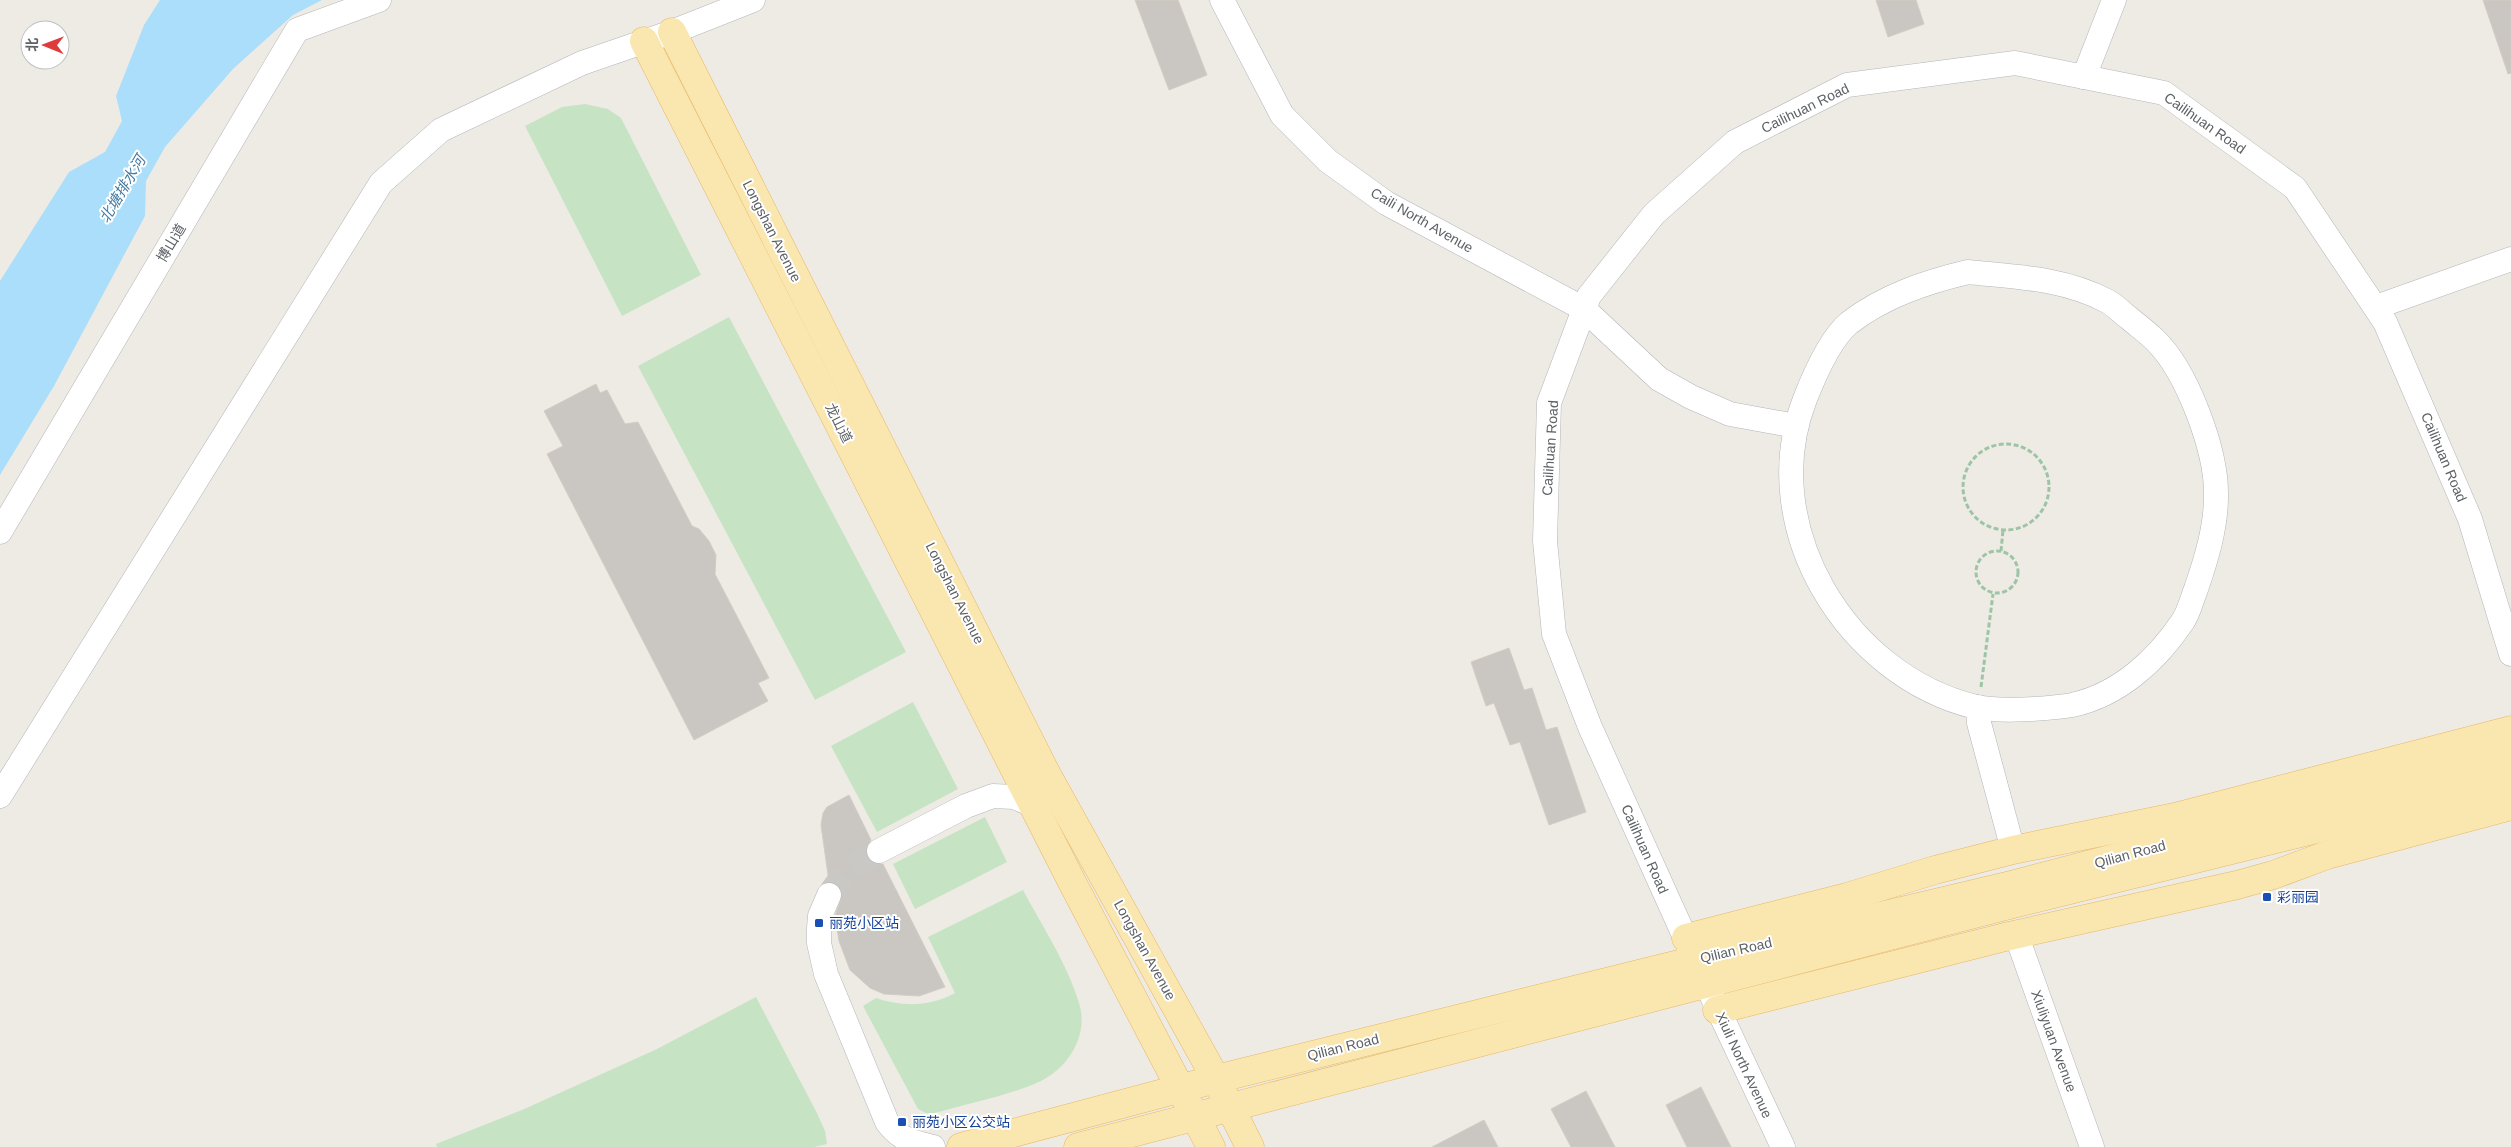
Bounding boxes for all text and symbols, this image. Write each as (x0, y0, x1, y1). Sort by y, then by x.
north arrow (20, 20, 70, 70)
text: 北 (24, 38, 40, 52)
street label: Cailihuan Road (1758, 80, 1852, 136)
street label: Cailihuan Road (2161, 89, 2249, 157)
water label: 北塘排水河 (95, 150, 150, 226)
street label: Longshan Avenue (739, 178, 805, 285)
street label: Caili North Avenue (1368, 184, 1476, 256)
street label: 博山道 (153, 221, 189, 265)
street label: Cailihuan Road (1539, 400, 1561, 496)
street label: 龙山道 (822, 401, 856, 445)
street label: Cailihuan Road (2418, 410, 2470, 504)
street label: Longshan Avenue (922, 540, 988, 647)
street label: Cailihuan Road (1618, 802, 1672, 896)
street label: Qilian Road (2093, 837, 2167, 871)
place label: 彩丽园 (2277, 889, 2319, 905)
marker: 彩丽园 (2261, 891, 2273, 903)
street label: Longshan Avenue (1111, 897, 1179, 1003)
place label: 丽苑小区站 (829, 915, 899, 931)
marker: 丽苑小区站 (813, 917, 825, 929)
street label: Qilian Road (1699, 934, 1773, 966)
street label: Xiuliyuan Avenue (2028, 988, 2080, 1094)
street label: Xiuli North Avenue (1712, 1010, 1776, 1121)
street label: Qilian Road (1306, 1030, 1380, 1064)
place label: 丽苑小区公交站 (912, 1114, 1010, 1130)
marker: 丽苑小区公交站 (896, 1116, 908, 1128)

